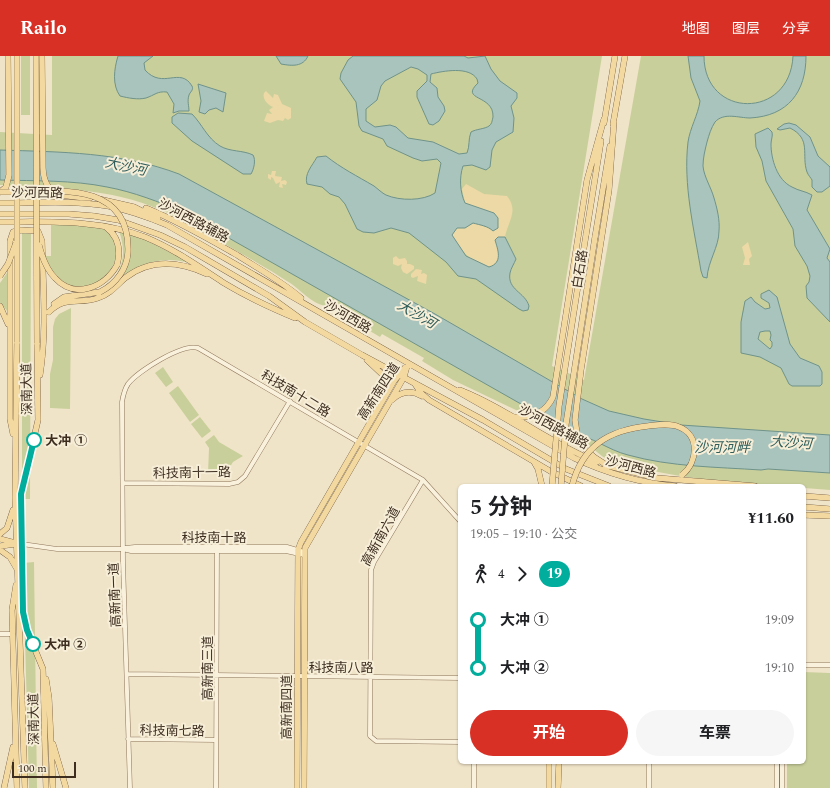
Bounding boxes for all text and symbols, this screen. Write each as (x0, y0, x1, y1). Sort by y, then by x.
text: Railo (20, 14, 67, 43)
text: 地图 (682, 18, 710, 39)
text: 图层 (732, 18, 760, 39)
text: 分享 (782, 18, 810, 39)
water label: 大沙河 (103, 152, 152, 182)
street label: 沙河西路 (11, 183, 63, 203)
street label: 沙河西路辅路 (154, 194, 233, 248)
street label: 白石路 (567, 248, 593, 290)
street label: 沙河西路 (320, 295, 375, 339)
water label: 大沙河 (393, 295, 443, 336)
street label: 高新南四道 (353, 359, 405, 424)
street label: 深南大道 (17, 363, 37, 415)
street label: 科技南十二路 (257, 365, 334, 423)
street label: 沙河西路辅路 (515, 399, 592, 455)
place label: 大冲 ① (45, 431, 87, 451)
water label: 大沙河 (769, 431, 816, 455)
marker: 大冲 ① (26, 432, 42, 448)
water label: 沙河河畔 (694, 437, 752, 458)
street label: 沙河西路 (603, 451, 658, 483)
street label: 科技南十一路 (153, 462, 231, 484)
text: 5 分钟 (470, 491, 532, 524)
street label: 高新南六道 (356, 503, 405, 570)
text: ¥11.60 (748, 507, 794, 530)
text: 19:05 – 19:10 · 公交 (470, 524, 577, 544)
street label: 科技南十路 (181, 528, 247, 548)
street label: 高新南一道 (104, 562, 126, 628)
icon: walk (470, 563, 492, 585)
icon: forward (511, 563, 533, 585)
text: 19 (547, 563, 562, 584)
text: 4 (498, 564, 505, 584)
text: 大冲 ① (500, 609, 549, 632)
text: 19:09 (765, 610, 794, 630)
place label: 大冲 ② (44, 635, 86, 655)
street label: 高新南三道 (198, 635, 218, 701)
marker: 大冲 ② (25, 636, 41, 652)
text: 大冲 ② (500, 657, 549, 680)
street label: 科技南八路 (308, 658, 374, 678)
text: 19:10 (765, 658, 794, 678)
street label: 高新南四道 (277, 674, 297, 740)
street label: 深南大道 (24, 693, 44, 745)
button: 开始 (470, 710, 628, 756)
button: 车票 (636, 710, 794, 756)
street label: 科技南七路 (139, 720, 205, 742)
scale bar (12, 760, 76, 779)
text: 100 m (18, 760, 47, 777)

